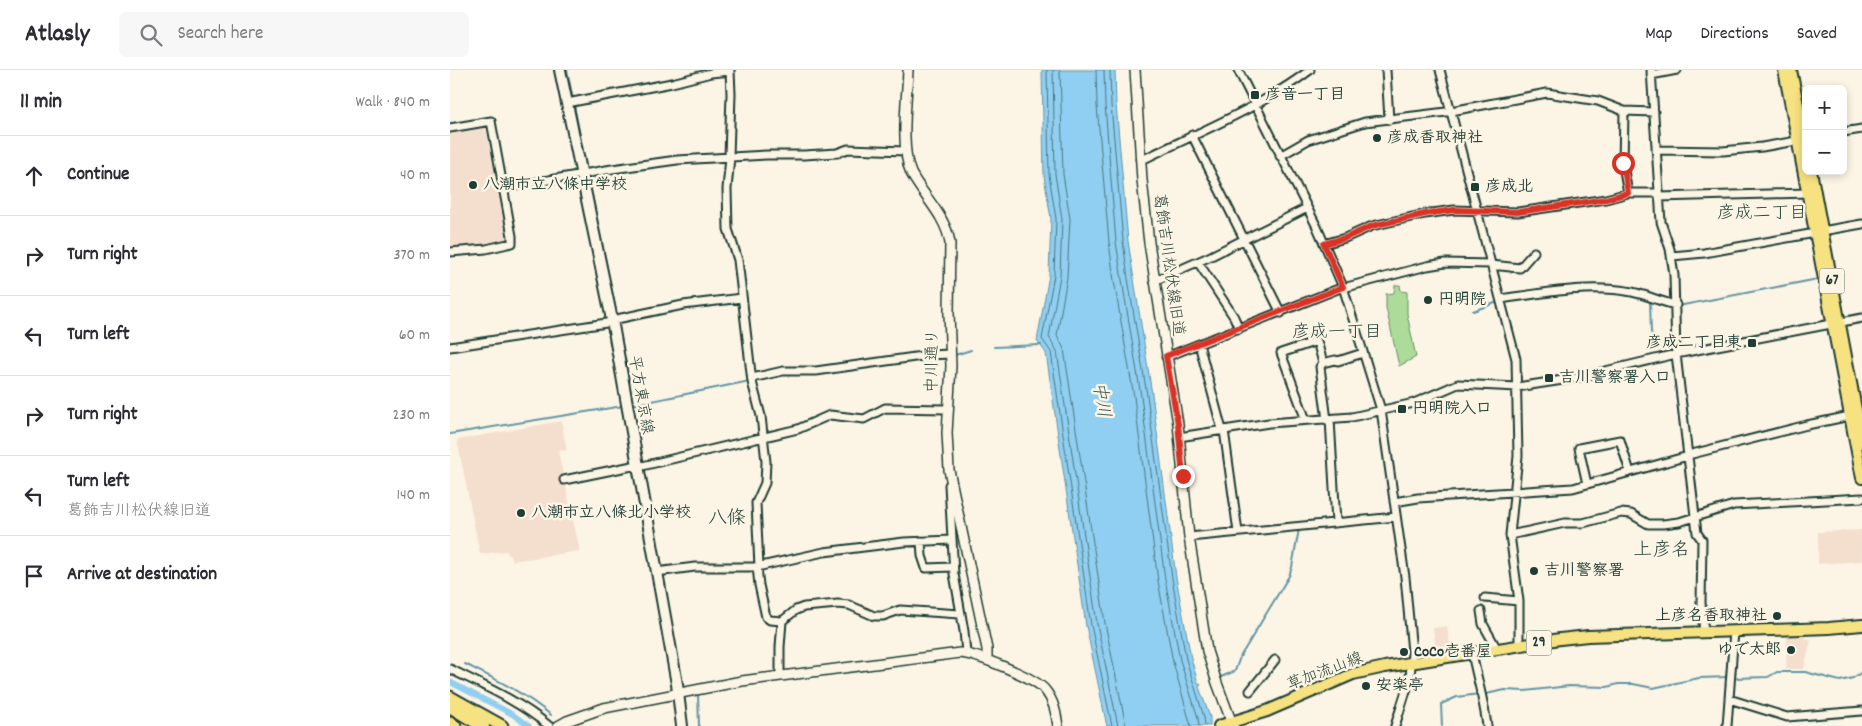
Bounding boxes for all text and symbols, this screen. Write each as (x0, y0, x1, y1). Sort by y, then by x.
search box (119, 12, 469, 57)
text: Atlasly (25, 18, 89, 52)
icon: search (137, 21, 165, 49)
text: Search here (177, 21, 263, 48)
text: Map (1645, 22, 1672, 47)
text: Directions (1700, 22, 1769, 47)
text: Saved (1797, 22, 1837, 47)
place label: 彦音一丁目 (1265, 84, 1345, 107)
map controls (1802, 85, 1847, 175)
button: + (1802, 85, 1847, 130)
text: 11 min (20, 88, 62, 118)
marker: 彦音一丁目 (1249, 89, 1261, 101)
text: Walk · 840 m (356, 91, 430, 114)
place label: 彦成香取神社 (1387, 127, 1483, 150)
button: − (1802, 130, 1847, 175)
marker: 彦成香取神社 (1371, 132, 1383, 144)
route start (1612, 152, 1635, 175)
icon: ahead (20, 162, 48, 190)
text: Continue (67, 162, 129, 189)
text: 40 m (400, 164, 430, 187)
place label: 八潮市立八條中学校 (483, 174, 627, 197)
place label: 彦成北 (1485, 176, 1533, 199)
marker: 八潮市立八條中学校 (467, 179, 479, 191)
marker: 彦成北 (1469, 181, 1481, 193)
street label: 葛飾吉川松伏線旧道 (1147, 192, 1189, 338)
district label: 彦成二丁目 (1717, 202, 1807, 227)
icon: right (20, 242, 48, 270)
text: Turn right (67, 242, 138, 269)
text: 370 m (393, 244, 430, 267)
road number: 67 (1820, 268, 1844, 294)
place label: 円明院 (1438, 289, 1486, 312)
marker: 円明院 (1422, 294, 1434, 306)
district label: 彦成一丁目 (1292, 321, 1382, 346)
icon: left (20, 322, 48, 350)
text: Turn left (67, 322, 130, 349)
text: 60 m (399, 324, 430, 347)
street label: 中川通り (921, 329, 945, 393)
place label: 彦成二丁目東 (1646, 332, 1742, 355)
marker: 彦成二丁目東 (1746, 337, 1758, 349)
street label: 平方東京線 (622, 354, 658, 436)
place label: 吉川警察署入口 (1559, 367, 1671, 390)
marker: 吉川警察署入口 (1543, 372, 1555, 384)
water label: 中川 (1085, 380, 1115, 420)
place label: 円明院入口 (1412, 398, 1492, 421)
icon: right (20, 402, 48, 430)
text: Turn right (67, 402, 138, 429)
marker: 円明院入口 (1396, 403, 1408, 415)
text: 230 m (393, 404, 430, 427)
route end (1172, 465, 1195, 488)
text: Turn left (67, 469, 130, 496)
icon: left (20, 482, 48, 510)
text: 140 m (396, 484, 430, 507)
text: 葛飾吉川松伏線旧道 (67, 500, 211, 523)
place label: 八潮市立八條北小学校 (531, 502, 691, 525)
district label: 八條 (708, 506, 746, 533)
marker: 八潮市立八條北小学校 (515, 507, 527, 519)
district label: 上彦名 (1633, 538, 1691, 565)
place label: 吉川警察署 (1544, 560, 1624, 583)
icon: arrive (20, 562, 48, 590)
text: Arrive at destination (67, 562, 217, 589)
marker: 吉川警察署 (1528, 565, 1540, 577)
place label: 上彦名香取神社 (1655, 605, 1767, 628)
marker: 上彦名香取神社 (1771, 610, 1783, 622)
road number: 29 (1526, 630, 1552, 656)
place label: ゆで太郎 (1717, 639, 1781, 662)
place label: CoCo壱番屋 (1414, 641, 1492, 664)
marker: ゆで太郎 (1785, 644, 1797, 656)
marker: CoCo壱番屋 (1398, 646, 1410, 658)
street label: 草加流山線 (1284, 647, 1366, 697)
place label: 安楽亭 (1376, 675, 1424, 698)
marker: 安楽亭 (1360, 680, 1372, 692)

